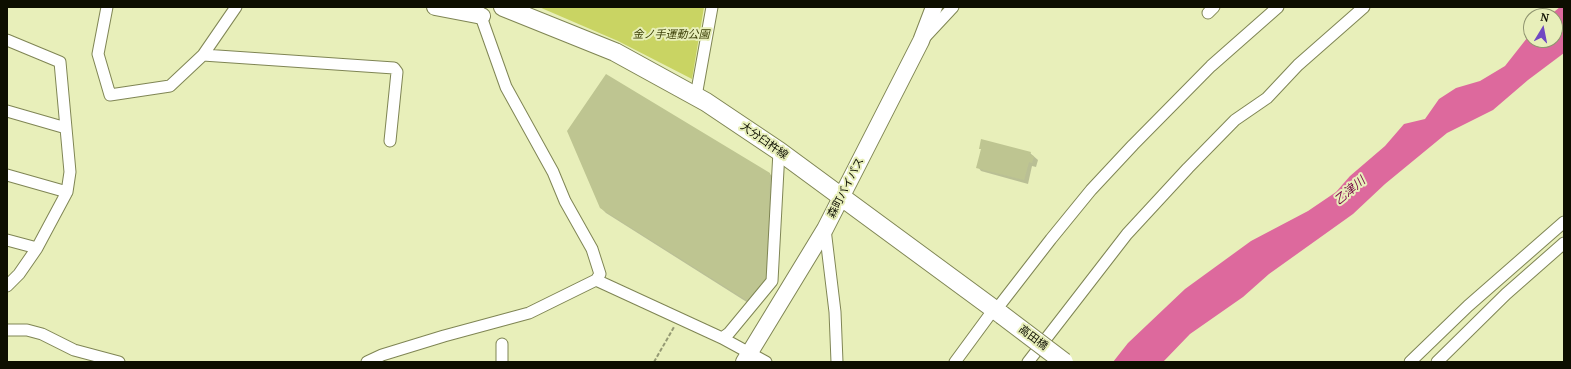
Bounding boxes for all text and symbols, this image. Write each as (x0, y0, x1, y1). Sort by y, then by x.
north arrow (1523, 8, 1563, 48)
text: N (1540, 10, 1550, 25)
park label: 金ノ手運動公園 (633, 28, 709, 42)
street label: 大分臼杵線 (738, 120, 790, 162)
street label: 森町バイパス (825, 156, 867, 220)
water label: 乙津川 (1332, 174, 1368, 208)
street label: 高田橋 (1016, 323, 1050, 353)

